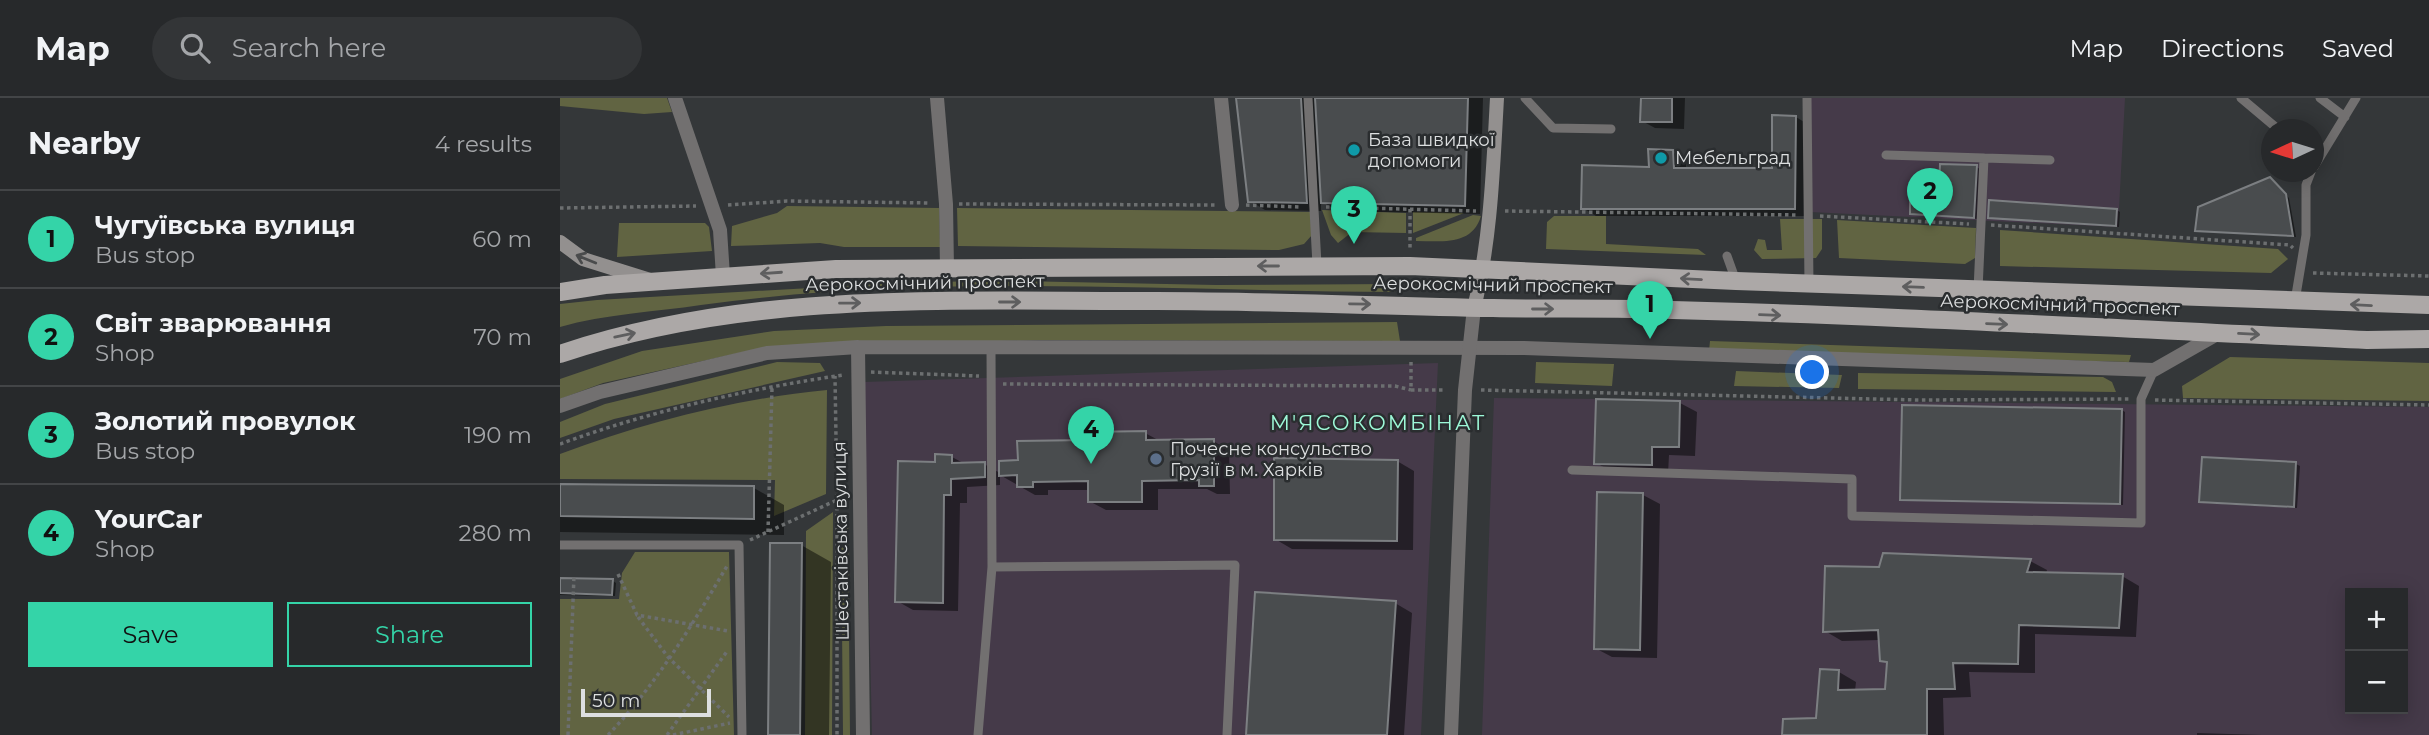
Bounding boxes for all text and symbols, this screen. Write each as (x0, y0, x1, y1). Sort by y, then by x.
search box (152, 17, 642, 80)
text: Map (35, 28, 110, 68)
icon: search (176, 29, 214, 67)
text: Search here (232, 32, 386, 64)
text: Map (2070, 34, 2123, 63)
text: Directions (2161, 34, 2284, 63)
text: Saved (2322, 34, 2394, 63)
north arrow (2261, 119, 2324, 182)
text: Nearby (28, 125, 140, 162)
place label: База швидкої допомоги (1368, 129, 1495, 172)
text: 4 results (435, 130, 532, 158)
marker: База швидкої допомоги (1346, 142, 1362, 158)
place label: Мебельград (1675, 147, 1791, 169)
marker: Мебельград (1653, 150, 1669, 166)
pin: 2 (1907, 168, 1953, 226)
pin: 3 (1331, 186, 1377, 244)
text: Чугуївська вулиця (95, 209, 356, 241)
text: 1 (46, 225, 56, 253)
text: 60 m (472, 225, 532, 253)
text: Bus stop (95, 241, 195, 269)
one-way arrow (576, 251, 598, 264)
one-way arrow (1257, 259, 1280, 273)
one-way arrow (761, 267, 783, 280)
street label: Аерокосмічний проспект (805, 270, 1045, 296)
street label: Аерокосмічний проспект (1373, 272, 1613, 298)
one-way arrow (1680, 273, 1703, 286)
pin: 1 (1627, 281, 1673, 339)
one-way arrow (1902, 281, 1925, 294)
street label: Аерокосмічний проспект (1940, 290, 2181, 320)
one-way arrow (999, 295, 1022, 309)
one-way arrow (839, 297, 862, 310)
one-way arrow (1349, 297, 1372, 311)
one-way arrow (2350, 298, 2373, 311)
one-way arrow (1531, 302, 1554, 316)
text: Світ зварювання (95, 307, 332, 339)
one-way arrow (1758, 308, 1781, 321)
one-way arrow (1986, 317, 2009, 330)
text: 2 (44, 323, 58, 351)
text: 70 m (473, 323, 532, 351)
one-way arrow (613, 327, 636, 341)
one-way arrow (2237, 328, 2260, 341)
text: Shop (95, 339, 155, 367)
your location (1795, 355, 1829, 389)
text: Золотий провулок (95, 405, 356, 437)
pin: 4 (1068, 406, 1114, 464)
district label: М'ЯСОКОМБІНАТ (1270, 410, 1486, 435)
text: 3 (44, 421, 58, 449)
text: 190 m (464, 421, 532, 449)
text: Bus stop (95, 437, 195, 465)
place label: Почесне консульство Грузії в м. Харків (1170, 438, 1372, 481)
street label: Шестаківська вулиця (828, 441, 854, 641)
marker: Почесне консульство Грузії в м. Харків (1148, 451, 1164, 467)
text: YourCar (95, 503, 203, 535)
text: 4 (43, 519, 59, 547)
text: 280 m (459, 519, 532, 547)
text: Shop (95, 535, 155, 563)
map controls (2345, 588, 2408, 714)
button: + (2345, 588, 2408, 651)
button: Save (28, 602, 273, 667)
button: Share (287, 602, 532, 667)
button: − (2345, 651, 2408, 714)
scale bar (581, 686, 710, 718)
text: 50 m (592, 689, 640, 712)

